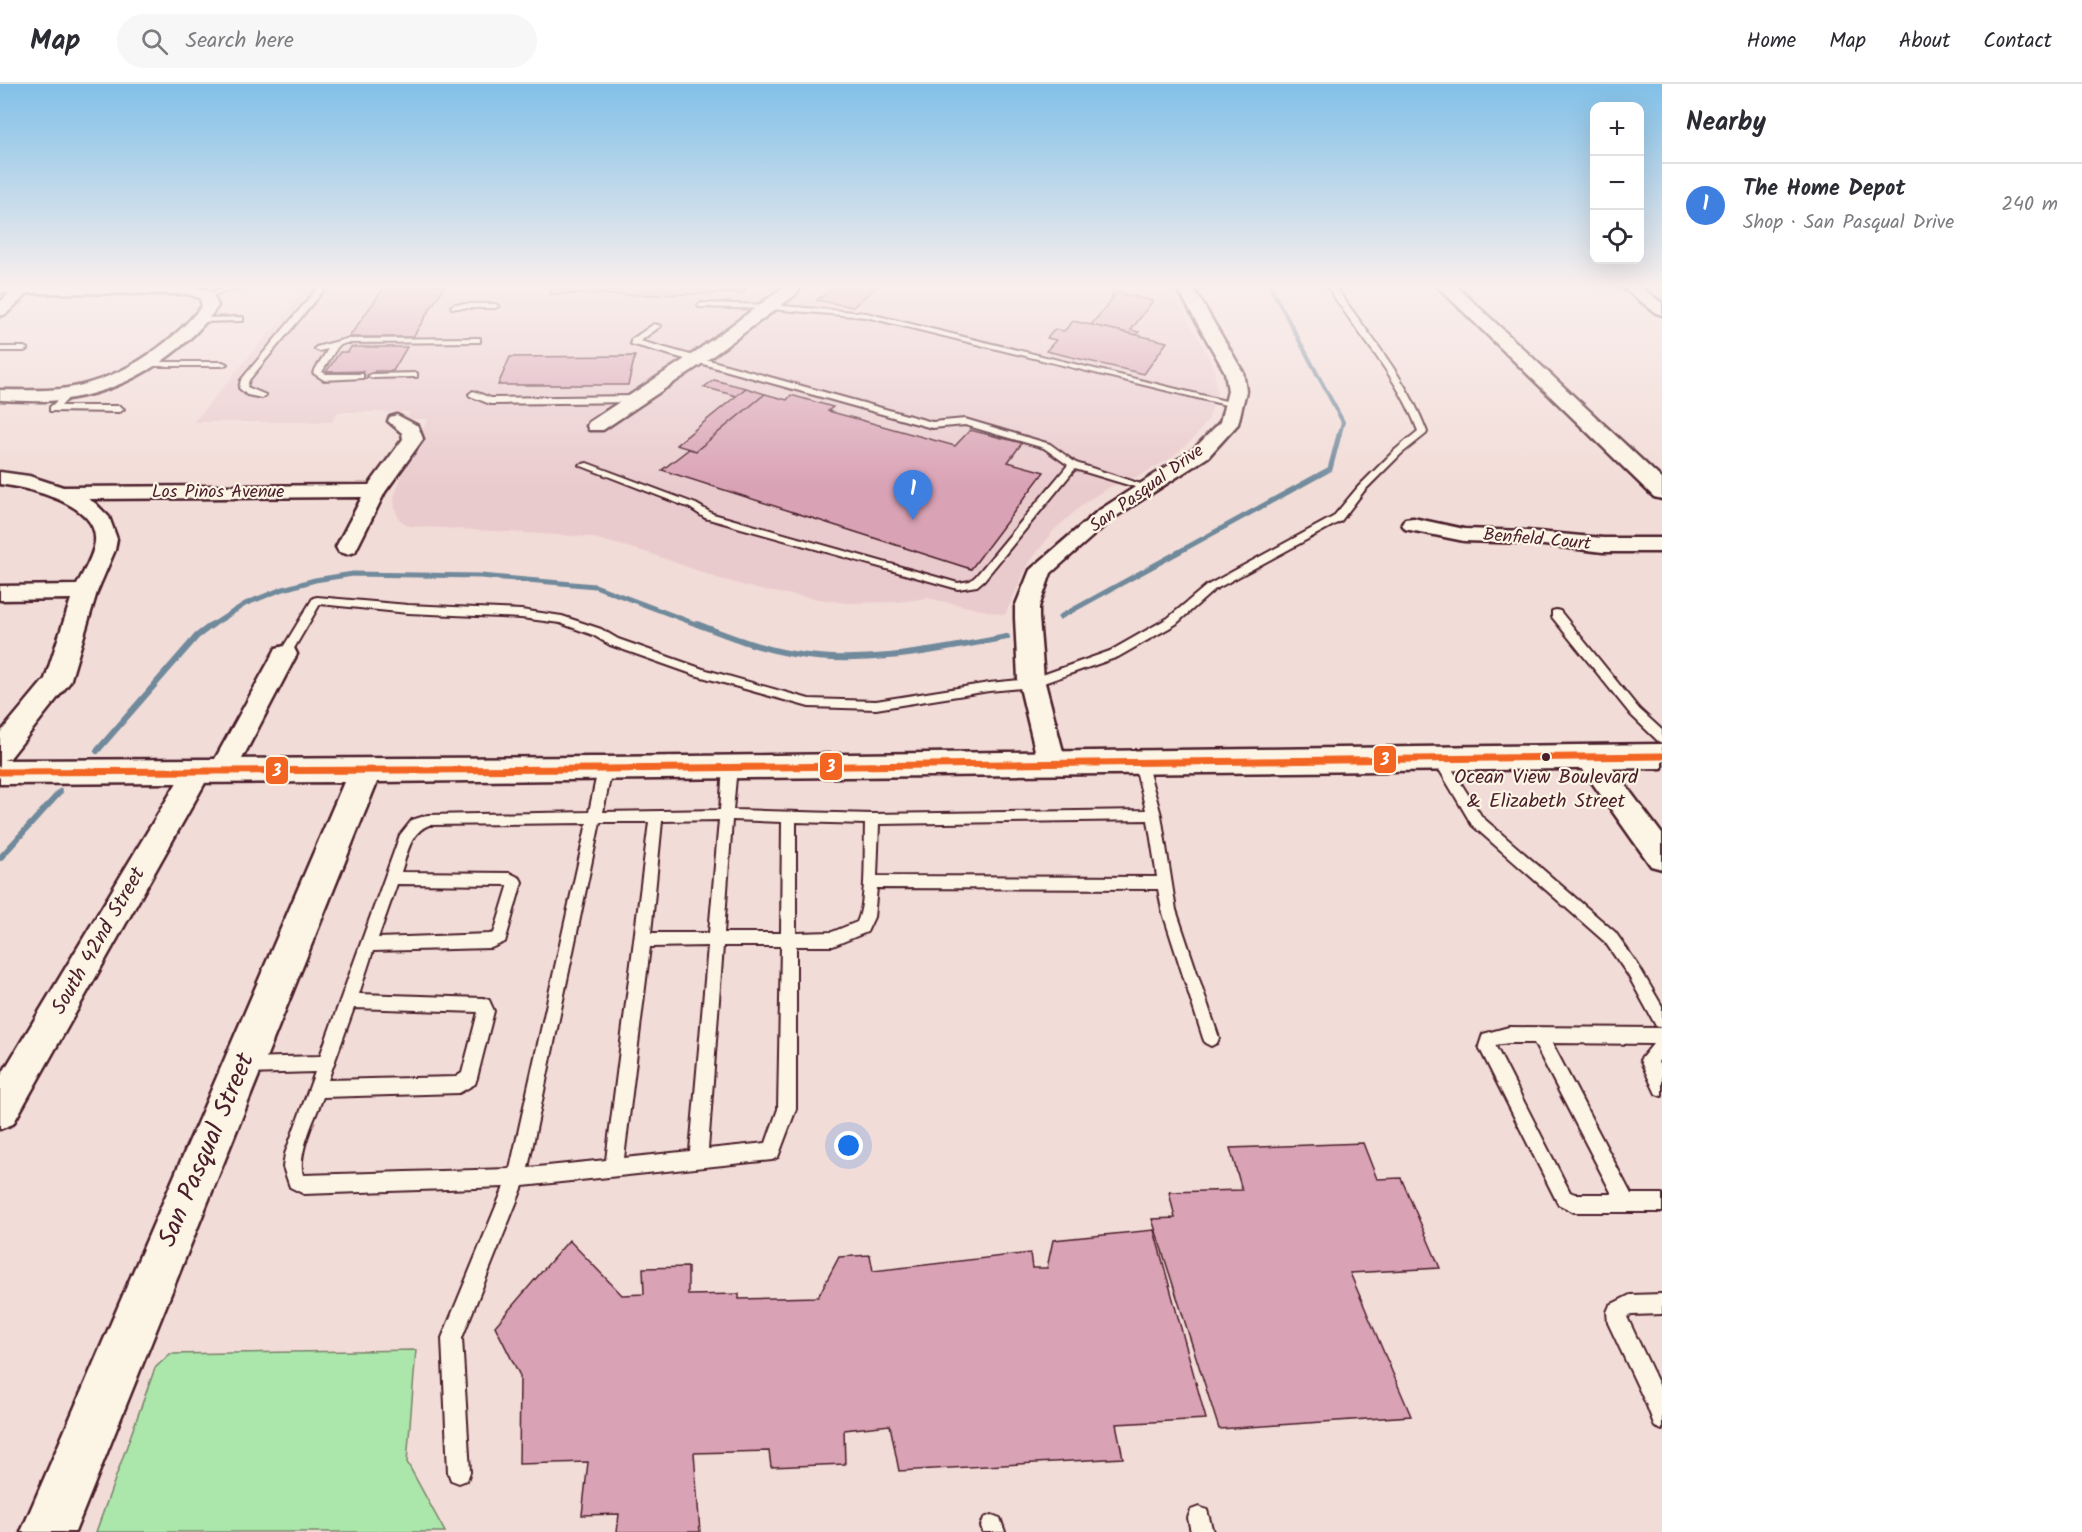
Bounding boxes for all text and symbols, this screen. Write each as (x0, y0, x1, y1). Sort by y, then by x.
search box (117, 14, 537, 68)
text: Map (30, 19, 81, 64)
text: Search here (186, 24, 294, 59)
icon: search (138, 25, 171, 58)
text: Home (1747, 25, 1796, 58)
text: Map (1829, 25, 1866, 58)
text: About (1899, 25, 1950, 58)
text: Contact (1983, 25, 2052, 58)
map controls (1590, 102, 1644, 264)
button: + (1590, 102, 1644, 156)
text: Nearby (1686, 102, 1766, 144)
button: − (1590, 156, 1644, 210)
text: The Home Depot (1743, 172, 1905, 207)
text: 1 (1702, 189, 1709, 221)
text: 240 m (2001, 189, 2058, 221)
text: Shop · San Pasqual Drive (1743, 207, 1954, 239)
button: locate (1590, 210, 1644, 264)
street label: San Pasqual Drive (1084, 437, 1210, 541)
pin: 1 (894, 470, 932, 520)
street label: Los Pinos Avenue (152, 478, 284, 507)
street label: Benfield Court (1482, 521, 1593, 559)
line badge: 3 (1373, 745, 1397, 774)
text: 3 (1380, 748, 1390, 773)
marker: Ocean View Boulevard & Elizabeth Street (1540, 751, 1552, 763)
line badge: 3 (819, 752, 843, 781)
text: 3 (826, 755, 836, 780)
line badge: 3 (265, 756, 289, 785)
text: 3 (272, 759, 282, 784)
place label: Ocean View Boulevard & Elizabeth Street (1454, 762, 1639, 818)
street label: South 42nd Street (43, 860, 155, 1021)
street label: San Pasqual Street (147, 1045, 267, 1254)
your location (834, 1131, 863, 1160)

